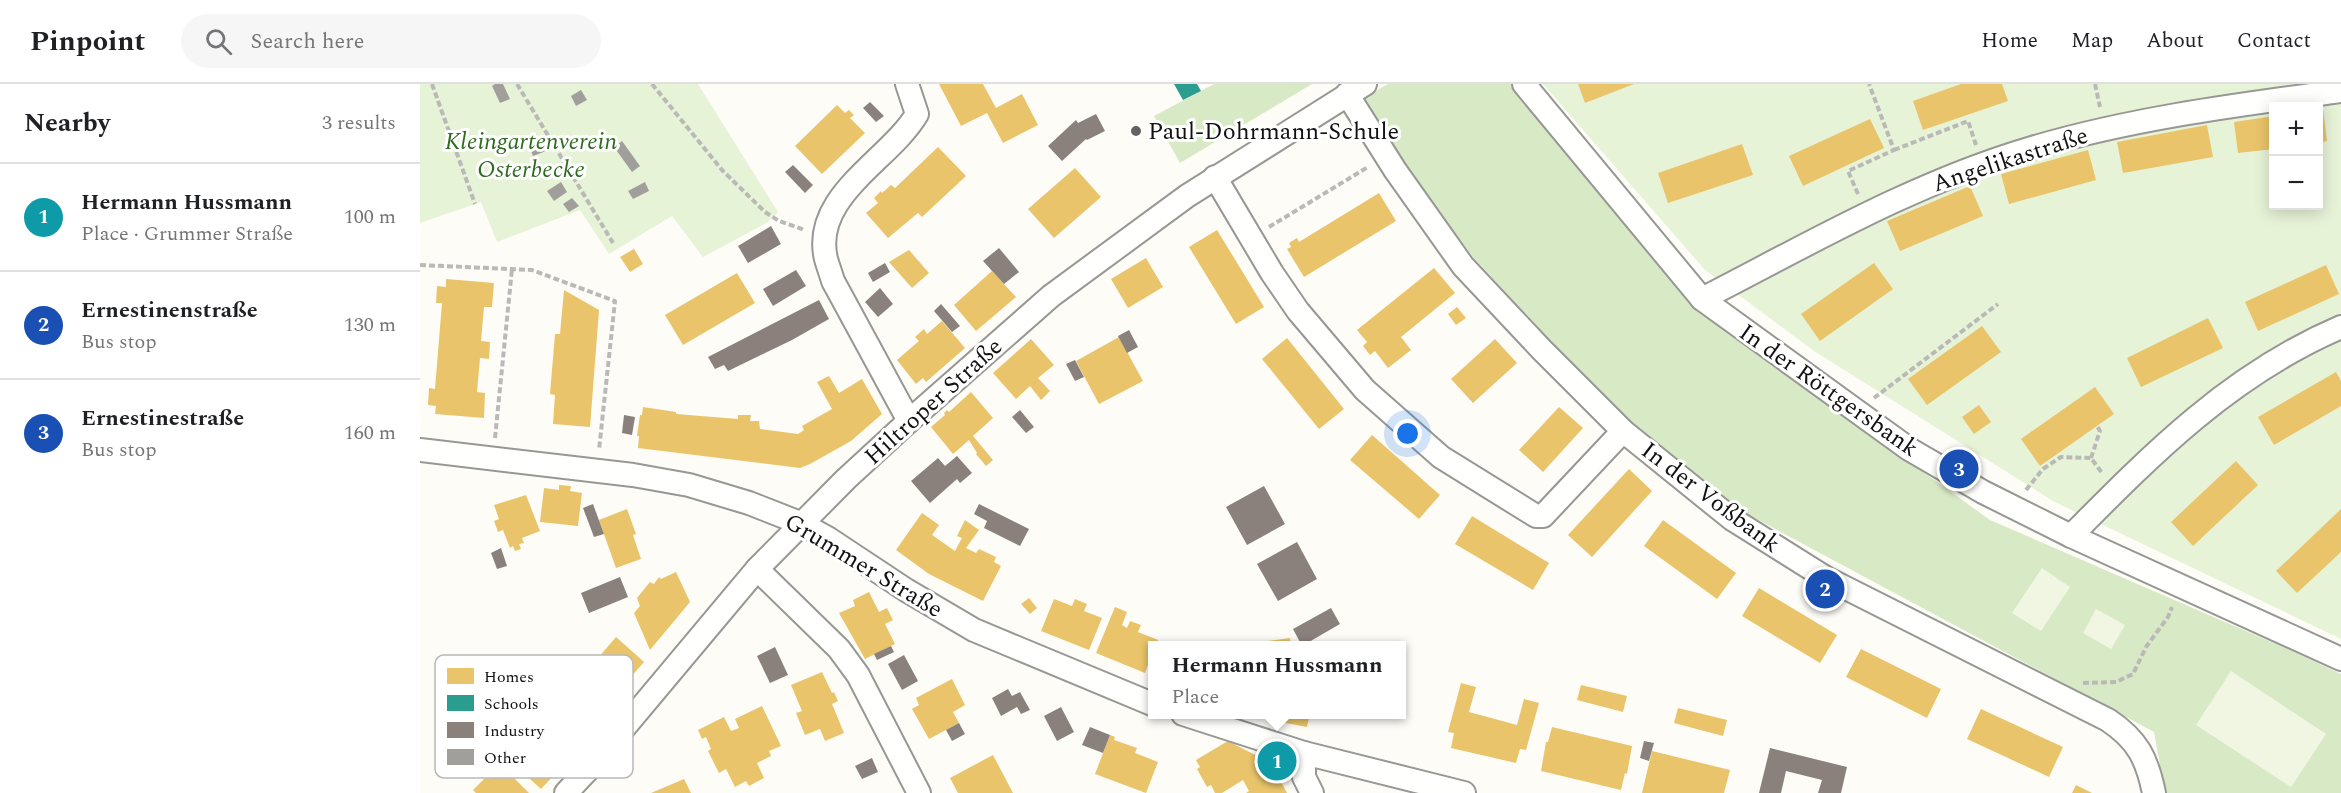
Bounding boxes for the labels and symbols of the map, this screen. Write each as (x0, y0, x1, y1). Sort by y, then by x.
place label: Paul-Dohrmann-Schule (1148, 114, 1399, 150)
street label: Angelikastraße (1928, 118, 2093, 202)
park label: Kleingartenverein Osterbecke (445, 124, 618, 188)
marker: Paul-Dohrmann-Schule (1129, 124, 1143, 138)
street label: In der Röttgersbank (1731, 315, 1926, 467)
street label: Hiltroper Straße (856, 330, 1011, 474)
your location (1393, 419, 1422, 448)
street label: In der Voßbank (1633, 433, 1788, 562)
pin: 3 (1940, 446, 1978, 492)
street label: Grummer Straße (777, 504, 950, 627)
pin: 2 (1806, 566, 1844, 612)
legend (435, 655, 633, 778)
text: Homes (484, 665, 534, 689)
text: Schools (484, 692, 539, 716)
text: Industry (484, 719, 545, 743)
pin: 1 (1258, 738, 1296, 784)
text: Other (484, 746, 526, 770)

